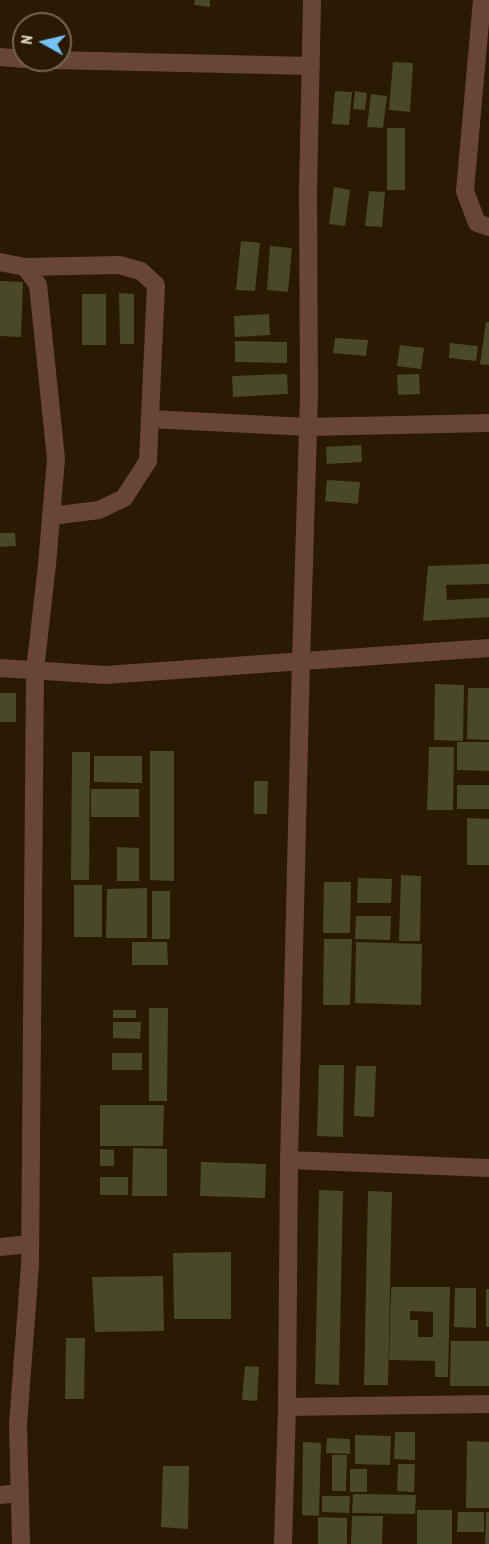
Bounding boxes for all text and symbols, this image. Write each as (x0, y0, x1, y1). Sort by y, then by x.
north arrow (12, 12, 72, 72)
text: N (16, 34, 37, 45)

